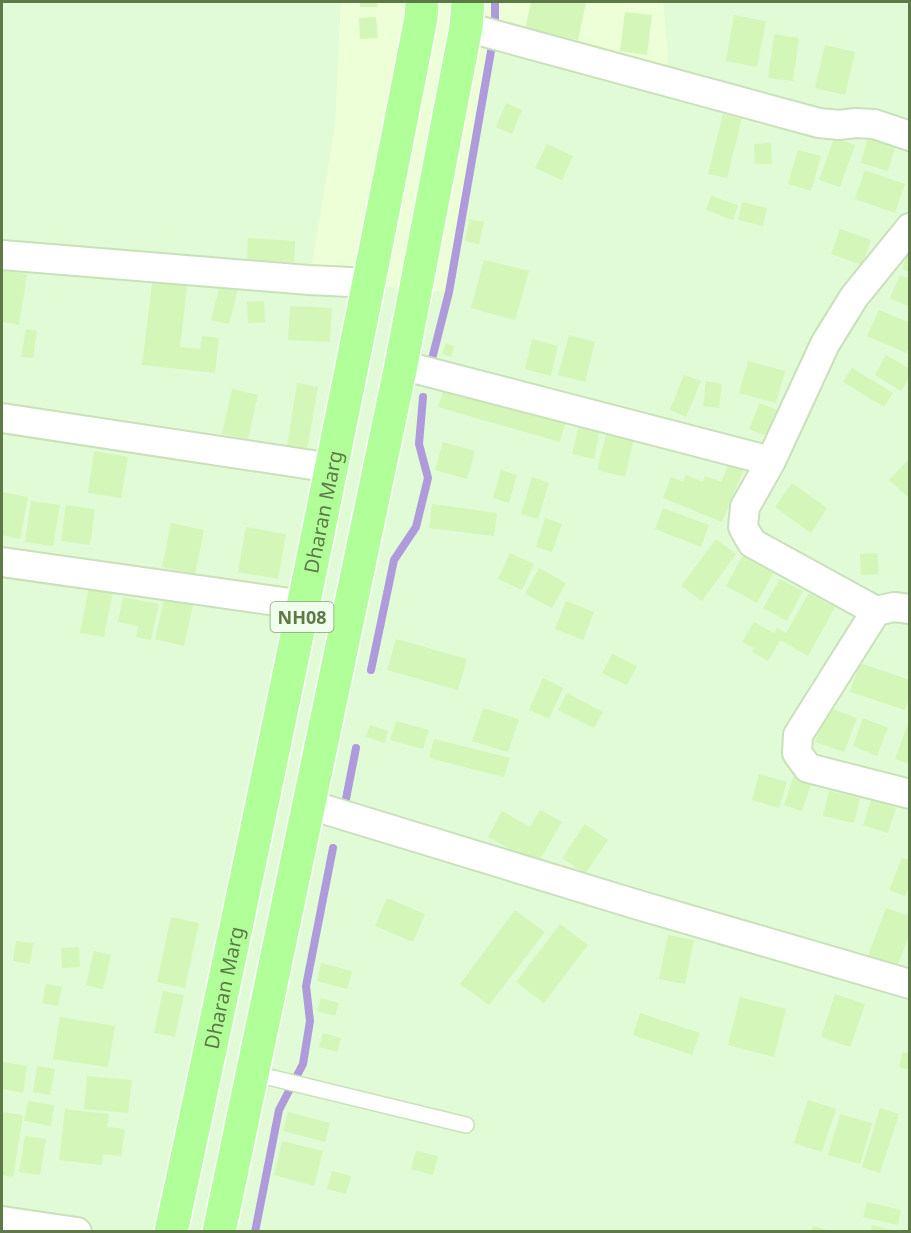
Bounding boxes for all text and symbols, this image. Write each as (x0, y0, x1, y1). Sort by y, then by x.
street label: Dharan Marg (297, 448, 348, 576)
road number: NH08 (270, 602, 334, 632)
street label: Dharan Marg (197, 924, 249, 1051)

